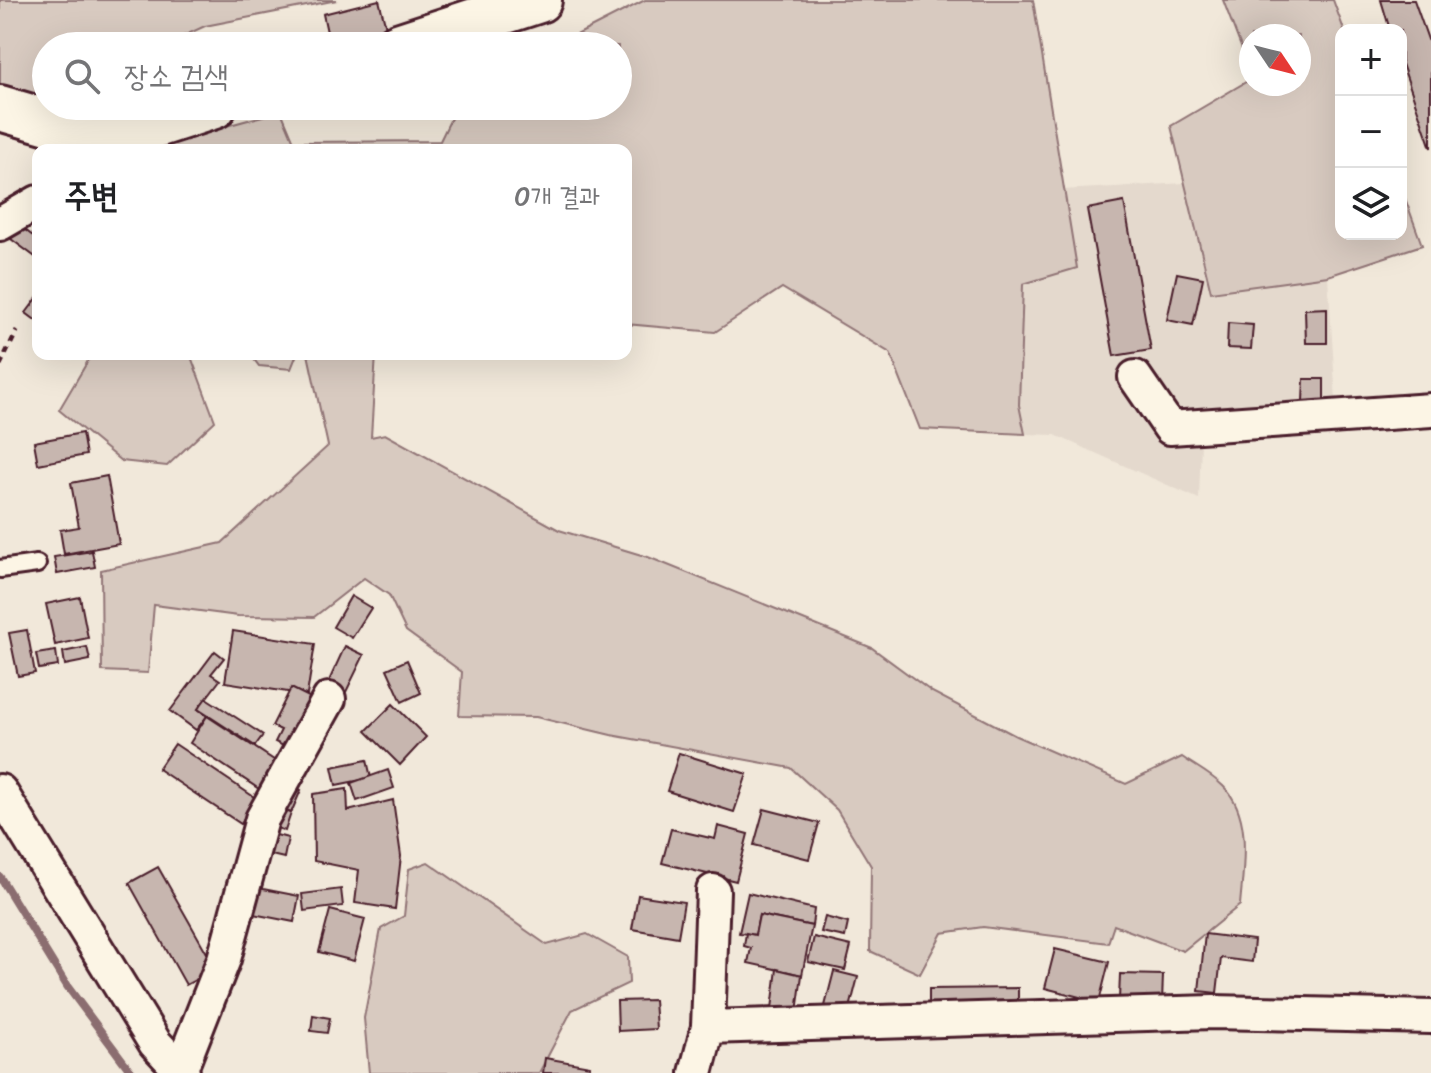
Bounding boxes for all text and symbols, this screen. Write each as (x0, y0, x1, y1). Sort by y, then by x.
north arrow (1239, 24, 1311, 96)
map controls (1335, 24, 1407, 240)
button: + (1335, 24, 1407, 96)
search box (32, 32, 632, 120)
text: 장소 검색 (124, 49, 228, 103)
icon: search (60, 54, 104, 98)
button: − (1335, 96, 1407, 168)
text: 주변 (64, 166, 119, 226)
button: layers (1335, 168, 1407, 240)
text: 0개 결과 (514, 173, 600, 219)

